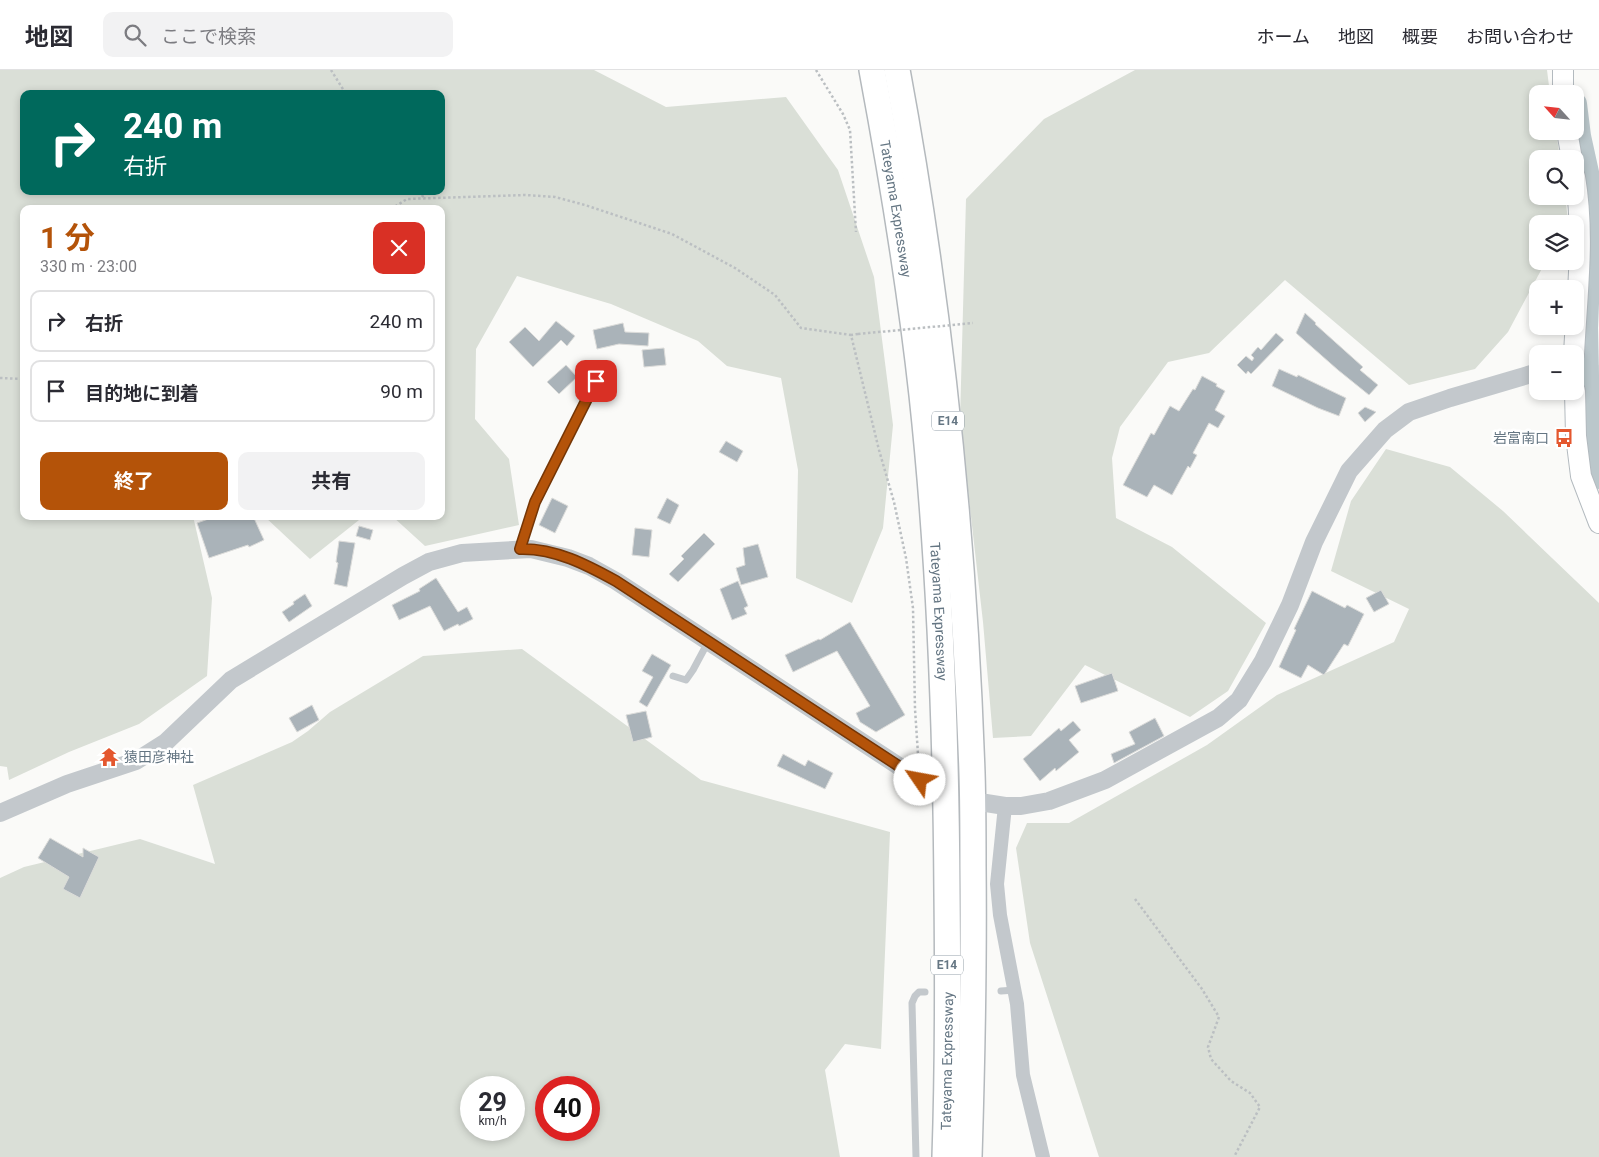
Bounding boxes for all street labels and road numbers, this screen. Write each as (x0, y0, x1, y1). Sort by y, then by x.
street label: Tateyama Expressway (877, 139, 915, 279)
road number: E14 (932, 412, 964, 431)
street label: Tateyama Expressway (927, 542, 950, 681)
road number: E14 (931, 956, 963, 974)
street label: Tateyama Expressway (938, 991, 956, 1130)

